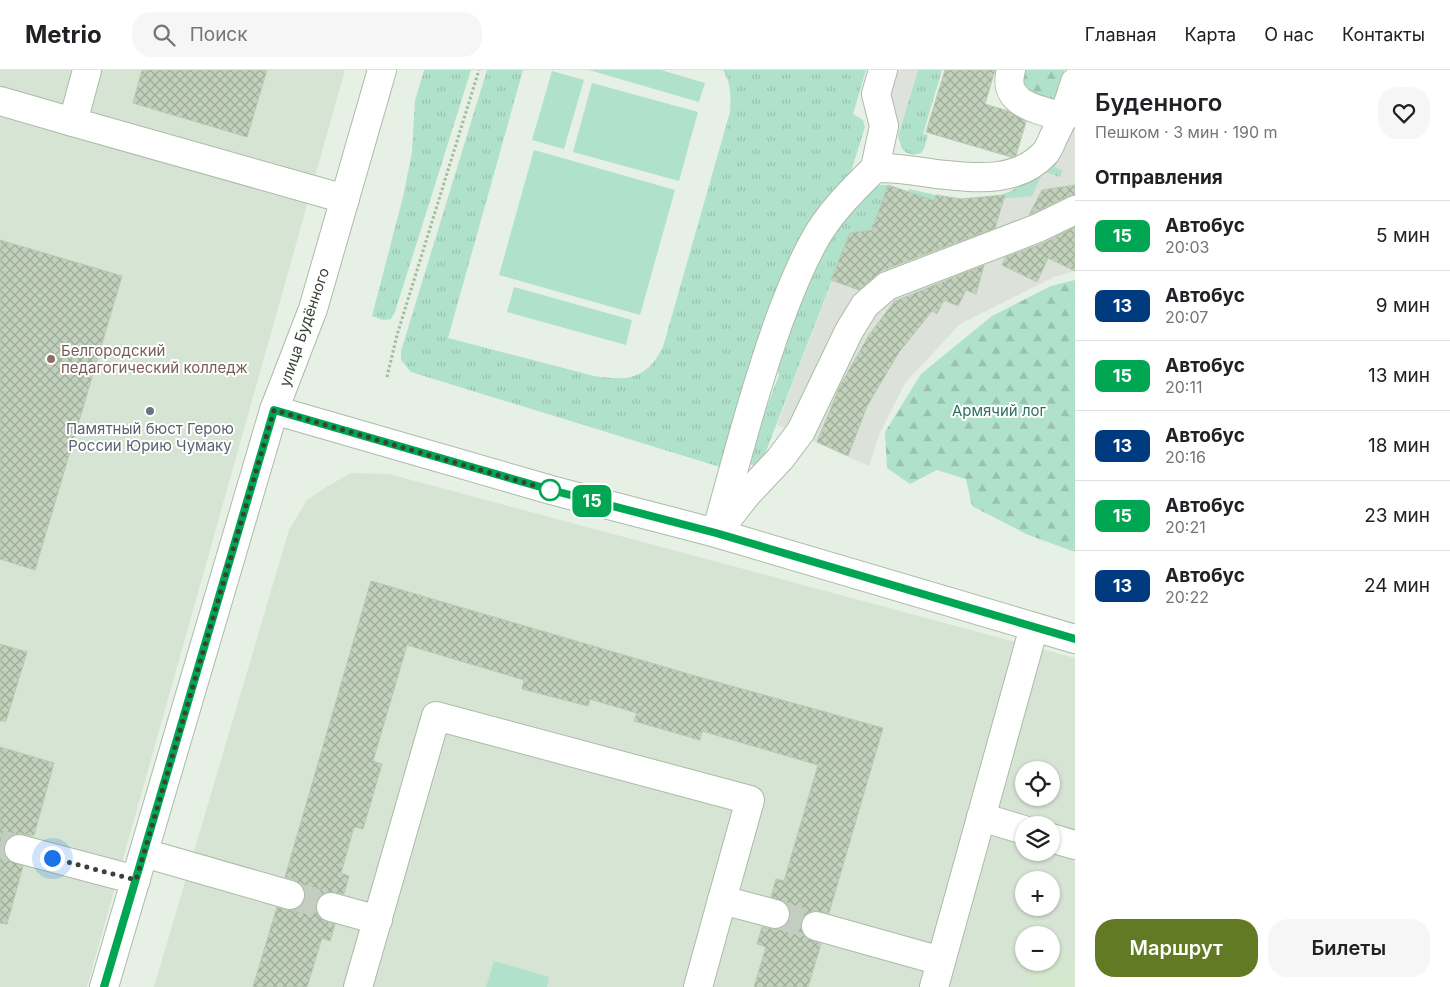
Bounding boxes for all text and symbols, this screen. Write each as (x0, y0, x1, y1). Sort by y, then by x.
search box (132, 12, 482, 57)
text: Metrio (25, 20, 102, 49)
icon: search (150, 21, 178, 49)
text: Поиск (190, 23, 248, 46)
text: Главная (1085, 24, 1156, 45)
text: Карта (1184, 24, 1236, 45)
text: О нас (1264, 24, 1314, 45)
text: Контакты (1342, 24, 1425, 45)
button: heart (1378, 87, 1430, 139)
text: Буденного (1095, 88, 1222, 117)
text: Пешком · 3 мин · 190 m (1095, 122, 1277, 142)
text: Отправления (1095, 166, 1223, 189)
text: Автобус (1165, 214, 1245, 237)
text: 5 мин (1376, 224, 1430, 247)
text: 15 (1113, 225, 1132, 246)
text: 20:03 (1165, 237, 1209, 257)
street label: улица Будённого (275, 265, 333, 389)
text: Автобус (1165, 284, 1245, 307)
text: 9 мин (1376, 294, 1430, 317)
text: 13 (1113, 295, 1132, 316)
text: 20:07 (1165, 307, 1208, 327)
place label: Белгородский педагогический колледж (61, 341, 248, 377)
marker: Белгородский педагогический колледж (45, 353, 57, 365)
text: Автобус (1165, 354, 1245, 377)
text: 13 мин (1368, 364, 1430, 387)
text: 15 (1113, 365, 1132, 386)
text: 20:11 (1165, 377, 1202, 397)
park label: Армячий лог (952, 401, 1047, 420)
marker: Памятный бюст Герою России Юрию Чумаку (144, 405, 156, 417)
place label: Памятный бюст Герою России Юрию Чумаку (66, 419, 234, 455)
text: Автобус (1165, 424, 1245, 447)
text: 18 мин (1368, 434, 1430, 457)
text: 13 (1113, 435, 1132, 456)
text: 20:16 (1165, 447, 1206, 467)
unlabelled marker (539, 479, 561, 501)
line badge: 15 (570, 485, 614, 517)
text: 15 (582, 490, 602, 511)
text: Автобус (1165, 494, 1245, 517)
text: 23 мин (1364, 504, 1430, 527)
text: 15 (1113, 505, 1132, 526)
text: 20:21 (1165, 517, 1206, 537)
text: Автобус (1165, 564, 1245, 587)
text: 24 мин (1364, 574, 1430, 597)
text: 13 (1113, 575, 1132, 596)
text: 20:22 (1165, 587, 1209, 607)
map controls (1015, 761, 1060, 971)
button: locate (1015, 761, 1060, 806)
button: layers (1015, 816, 1060, 861)
your location (40, 846, 65, 871)
button: + (1015, 871, 1060, 916)
button: Маршрут (1095, 919, 1258, 977)
button: Билеты (1268, 919, 1430, 977)
button: − (1015, 926, 1060, 971)

